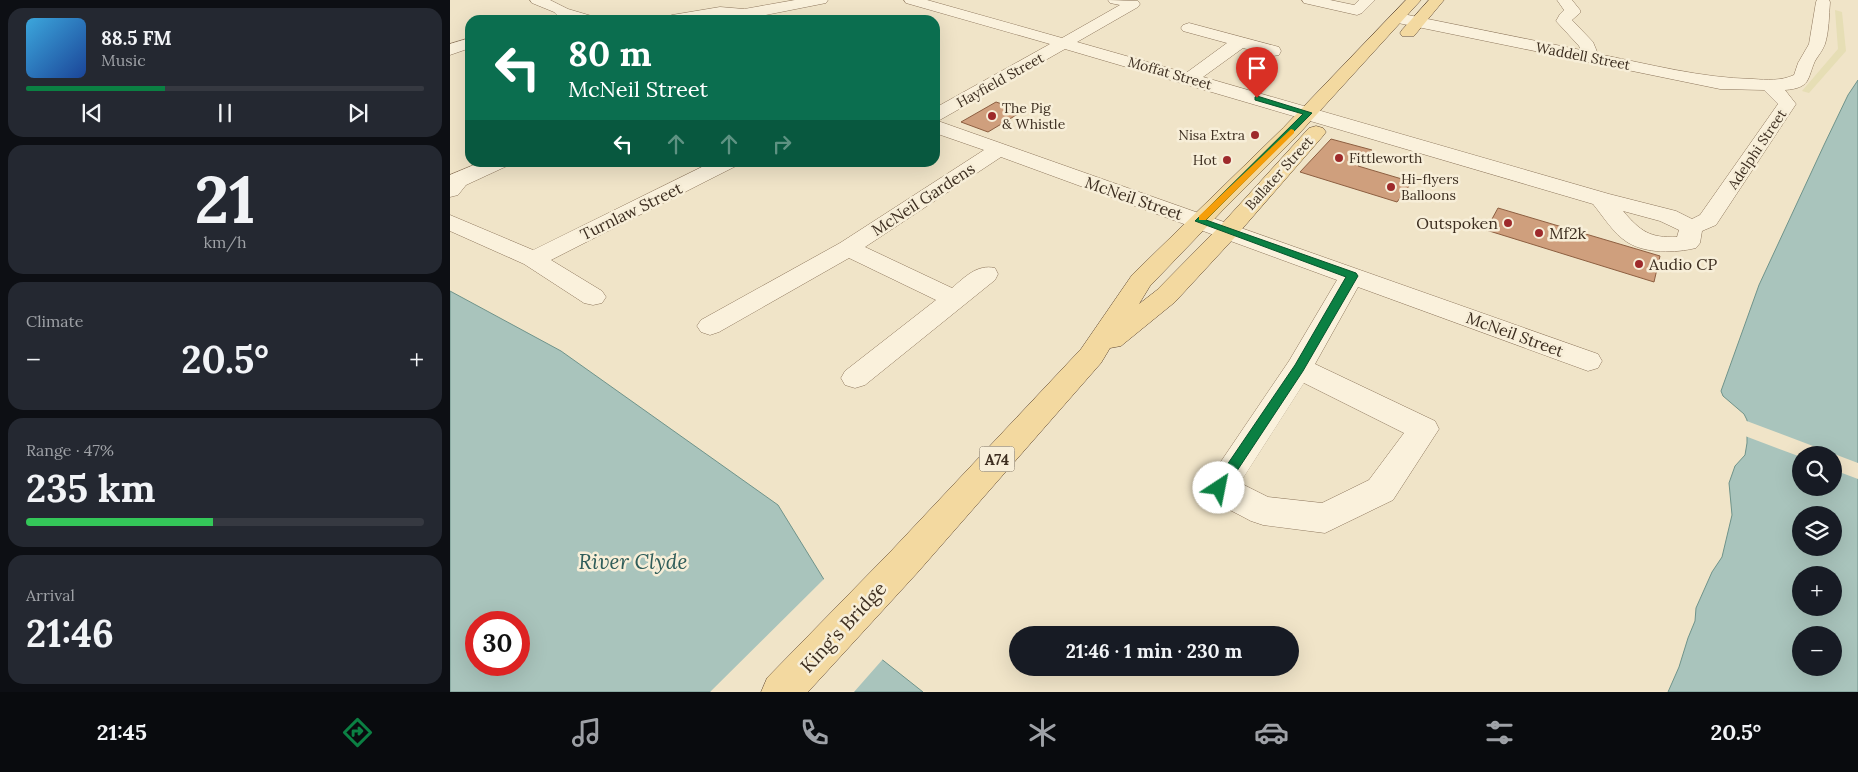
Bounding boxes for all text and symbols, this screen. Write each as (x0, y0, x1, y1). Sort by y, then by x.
text: 88.5 FM (101, 26, 172, 50)
text: 80 m (568, 31, 652, 76)
icon: left (485, 35, 550, 100)
street label: Waddell Street (1534, 38, 1632, 74)
pin (1236, 47, 1278, 98)
street label: Hayfield Street (953, 48, 1047, 111)
text: Music (101, 50, 146, 70)
street label: Moffat Street (1126, 52, 1215, 94)
icon: arrive (1243, 54, 1271, 82)
text: McNeil Street (568, 75, 708, 103)
icon: previous (78, 99, 106, 127)
icon: pause (211, 99, 239, 127)
icon: next (344, 99, 372, 127)
place label: The Pig & Whistle (1002, 99, 1066, 133)
street label: Adelphi Street (1723, 105, 1791, 193)
marker: The Pig & Whistle (986, 110, 998, 122)
place label: Nisa Extra (1178, 126, 1245, 144)
marker: Nisa Extra (1249, 129, 1261, 141)
icon: left (609, 130, 637, 158)
icon: ahead (662, 130, 690, 158)
icon: ahead (715, 130, 743, 158)
icon: right (768, 130, 796, 158)
street label: Ballater Street (1241, 132, 1317, 214)
place label: Fittleworth (1349, 149, 1422, 167)
place label: Hot (1193, 151, 1218, 169)
marker: Fittleworth (1333, 152, 1345, 164)
marker: Hot (1221, 154, 1233, 166)
text: 21 (194, 158, 256, 241)
street label: McNeil Gardens (868, 158, 978, 240)
place label: Hi-flyers Balloons (1401, 170, 1459, 204)
street label: McNeil Street (1083, 172, 1186, 224)
street label: Turnlaw Street (577, 177, 686, 244)
marker: Hi-flyers Balloons (1385, 181, 1397, 193)
place label: Outspoken (1416, 213, 1498, 233)
marker: Outspoken (1502, 217, 1514, 229)
place label: Mf2k (1549, 223, 1587, 243)
marker: Mf2k (1533, 227, 1545, 239)
text: km/h (203, 232, 247, 252)
place label: Audio CP (1648, 254, 1717, 274)
marker: Audio CP (1633, 258, 1645, 270)
street label: McNeil Street (1464, 307, 1567, 361)
text: Climate (26, 311, 83, 331)
text: 20.5° (181, 335, 269, 383)
text: − (26, 342, 41, 378)
text: + (409, 342, 424, 378)
text: Range · 47% (26, 440, 114, 460)
road number: A74 (980, 446, 1014, 472)
map controls (1792, 446, 1842, 676)
button: search (1792, 446, 1842, 496)
position arrow (1192, 461, 1244, 513)
text: 235 km (26, 464, 156, 512)
button: layers (1792, 506, 1842, 556)
water label: River Clyde (579, 548, 688, 575)
button: + (1792, 566, 1842, 616)
street label: King's Bridge (795, 577, 891, 677)
text: Arrival (26, 585, 75, 605)
text: 21:46 (26, 609, 114, 657)
speed limit sign: 30 (465, 611, 530, 676)
button: − (1792, 626, 1842, 676)
text: 21:46 · 1 min · 230 m (1066, 639, 1242, 663)
icon: directions (340, 715, 375, 750)
icon: music (569, 715, 604, 750)
icon: phone (797, 715, 832, 750)
icon: climate (1025, 715, 1060, 750)
icon: car (1254, 715, 1289, 750)
icon: filters (1482, 715, 1517, 750)
text: 21:45 (97, 718, 147, 746)
text: 20.5° (1711, 718, 1761, 746)

